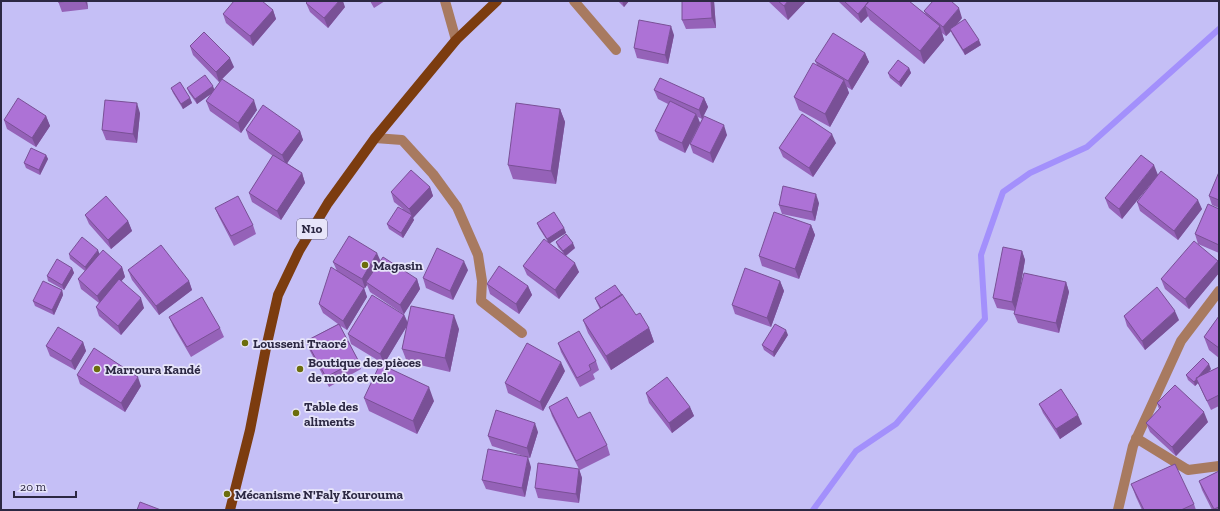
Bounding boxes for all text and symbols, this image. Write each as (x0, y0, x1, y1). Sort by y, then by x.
road number: N10 (297, 219, 327, 239)
place label: Magasin (373, 258, 423, 273)
marker: Magasin (360, 260, 370, 270)
place label: Lousseni Traoré (253, 336, 347, 351)
marker: Lousseni Traoré (240, 338, 250, 348)
place label: Boutique des pièces de moto et velo (308, 355, 421, 385)
place label: Marroura Kandé (105, 362, 201, 377)
marker: Marroura Kandé (92, 364, 102, 374)
marker: Boutique des pièces de moto et velo (295, 364, 305, 374)
place label: Table des aliments (304, 399, 358, 429)
marker: Table des aliments (291, 408, 301, 418)
scale bar (14, 473, 76, 499)
text: 20 m (20, 480, 47, 494)
place label: Mécanisme N'Faly Kourouma (235, 487, 404, 502)
marker: Mécanisme N'Faly Kourouma (222, 489, 232, 499)

